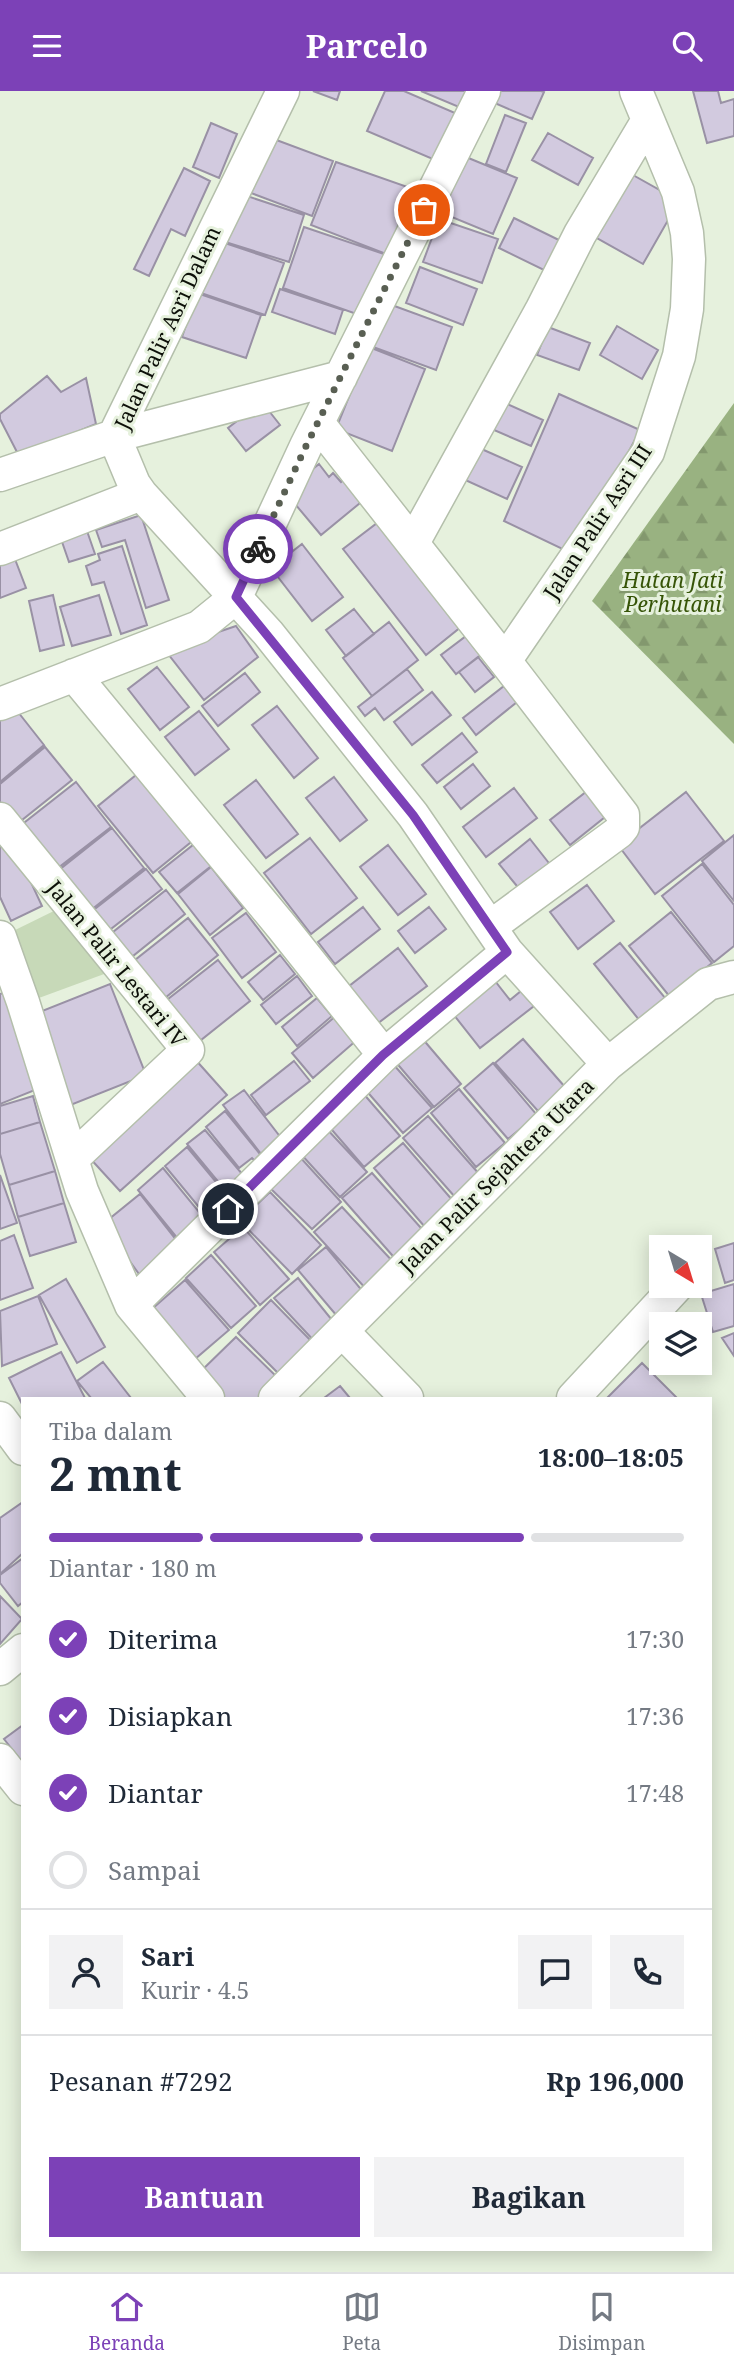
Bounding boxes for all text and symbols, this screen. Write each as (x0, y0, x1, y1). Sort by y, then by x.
text: Parcelo (306, 24, 428, 67)
icon: menu (28, 27, 66, 65)
icon: search (668, 27, 706, 65)
pin (394, 180, 454, 240)
icon: bag (405, 191, 443, 229)
street label: Jalan Palir Asri Dalam (107, 221, 227, 435)
street label: Jalan Palir Asri III (536, 439, 658, 605)
courier (223, 514, 293, 584)
icon: bike (239, 530, 277, 568)
park label: Hutan Jati Perhutani (622, 566, 724, 618)
street label: Jalan Palir Lestari IV (40, 873, 193, 1053)
street label: Jalan Palir Sejahtera Utara (392, 1072, 600, 1280)
pin (198, 1179, 258, 1239)
icon: home (209, 1190, 247, 1228)
north arrow (649, 1235, 712, 1299)
map controls (649, 1235, 712, 1375)
button: layers (649, 1312, 712, 1375)
text: Tiba dalam (49, 1415, 172, 1447)
text: 18:00–18:05 (538, 1439, 684, 1475)
text: 2 mnt (49, 1442, 182, 1504)
text: Diantar · 180 m (49, 1552, 217, 1584)
icon: check (49, 1620, 87, 1658)
text: Diterima (108, 1621, 218, 1657)
text: 17:30 (626, 1623, 684, 1655)
icon: check (49, 1697, 87, 1735)
text: Disiapkan (108, 1698, 233, 1734)
text: 17:36 (626, 1700, 684, 1732)
icon: check (49, 1774, 87, 1812)
text: Diantar (108, 1775, 203, 1811)
text: 17:48 (626, 1777, 684, 1809)
text: Sampai (108, 1852, 200, 1888)
button: person (49, 1935, 123, 2009)
button: chat (518, 1935, 592, 2009)
button: phone (610, 1935, 684, 2009)
text: Sari (141, 1938, 194, 1974)
text: Kurir · 4.5 (141, 1974, 249, 2006)
text: Pesanan #7292 (49, 2063, 233, 2099)
text: Rp 196,000 (546, 2063, 684, 2099)
button: Bantuan (49, 2157, 360, 2237)
button: Bagikan (374, 2157, 684, 2237)
tab: Beranda (89, 2288, 165, 2356)
tab: Peta (342, 2288, 381, 2356)
tab: Disimpan (558, 2288, 645, 2356)

